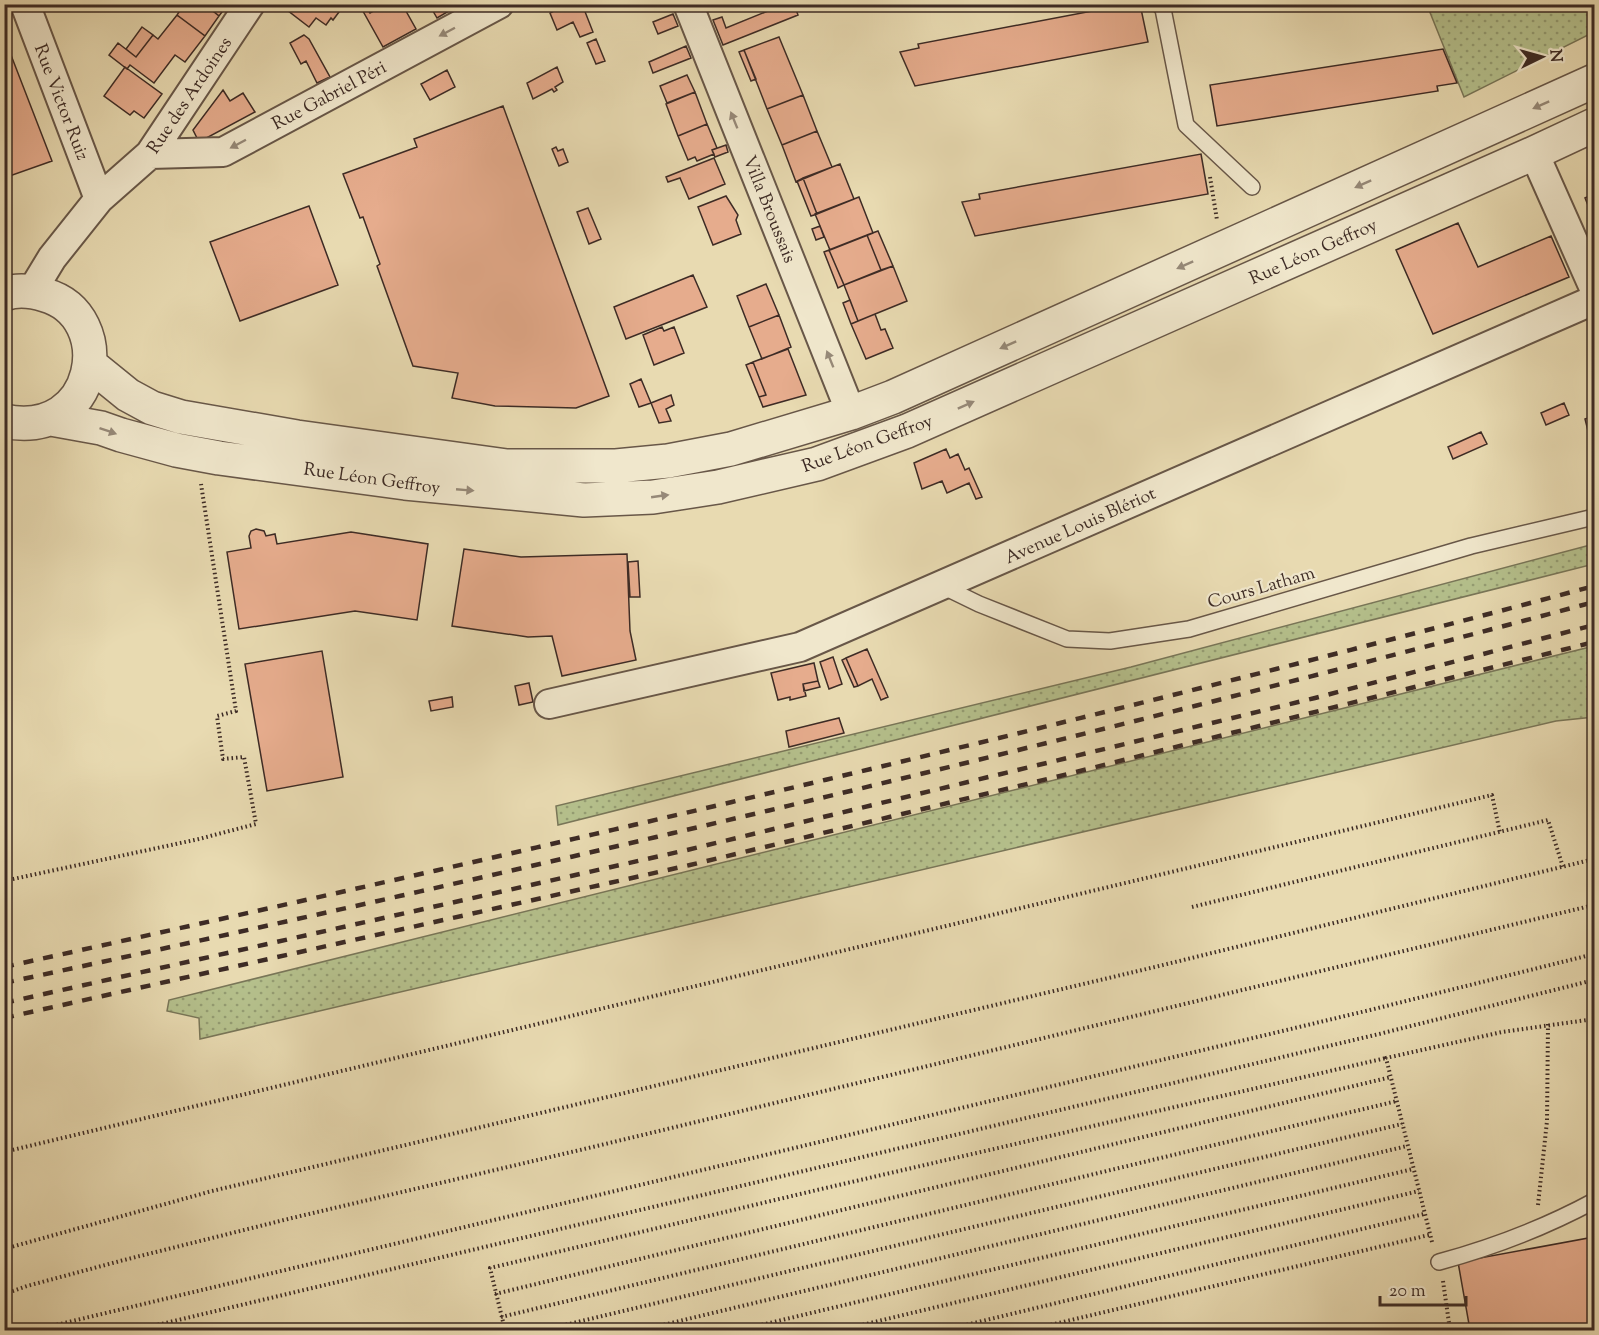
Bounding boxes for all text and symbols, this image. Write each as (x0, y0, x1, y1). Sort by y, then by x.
one-way arrow (438, 27, 455, 37)
north arrow (1512, 27, 1572, 87)
street label: Rue des Ardoines (142, 32, 240, 160)
street label: Rue Victor Ruiz (26, 41, 94, 165)
text: N (1542, 49, 1566, 63)
street label: Rue Gabriel Péri (268, 56, 392, 138)
one-way arrow (1532, 101, 1550, 110)
one-way arrow (729, 110, 739, 128)
one-way arrow (229, 139, 246, 149)
street label: Villa Broussais (735, 152, 801, 267)
one-way arrow (1353, 179, 1371, 189)
street label: Rue Léon Geffroy (1246, 213, 1382, 293)
one-way arrow (1177, 260, 1194, 269)
one-way arrow (998, 340, 1016, 350)
one-way arrow (824, 350, 834, 368)
one-way arrow (957, 400, 975, 410)
street label: Rue Léon Geffroy (799, 409, 937, 481)
one-way arrow (99, 426, 117, 436)
street label: Rue Léon Geffroy (302, 458, 442, 502)
street label: Avenue Louis Blériot (1001, 482, 1161, 572)
one-way arrow (456, 485, 475, 495)
one-way arrow (650, 491, 669, 501)
street label: Cours Latham (1205, 561, 1318, 617)
scale bar (1380, 1269, 1466, 1307)
text: 20 m (1389, 1279, 1426, 1305)

